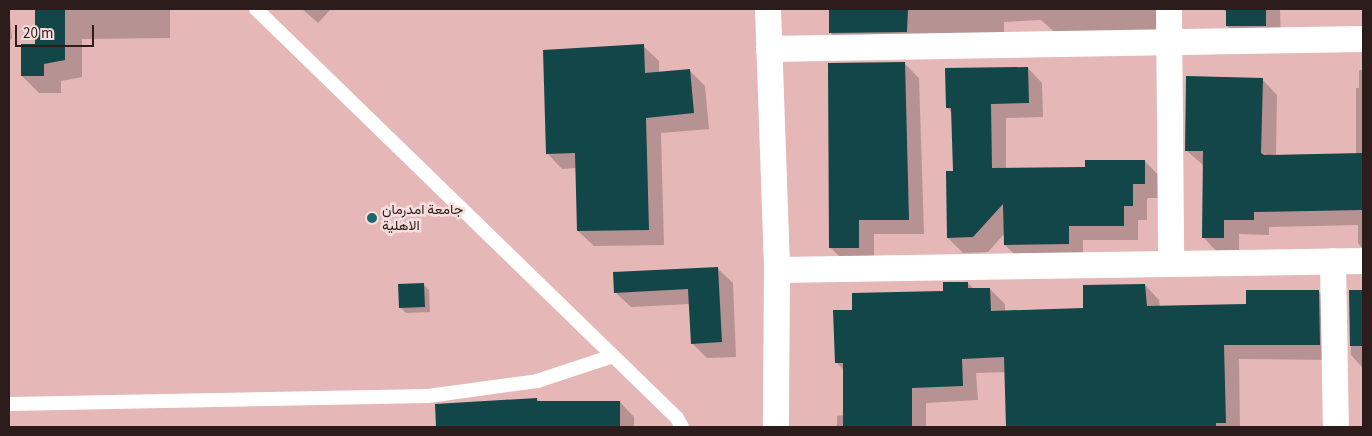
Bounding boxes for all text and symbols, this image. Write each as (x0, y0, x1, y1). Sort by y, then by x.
scale bar (18, 15, 96, 47)
text: 20 m (23, 23, 53, 44)
place label: جامعة امدرمان الاهلية (382, 202, 463, 234)
marker: جامعة امدرمان الاهلية (366, 212, 378, 224)

